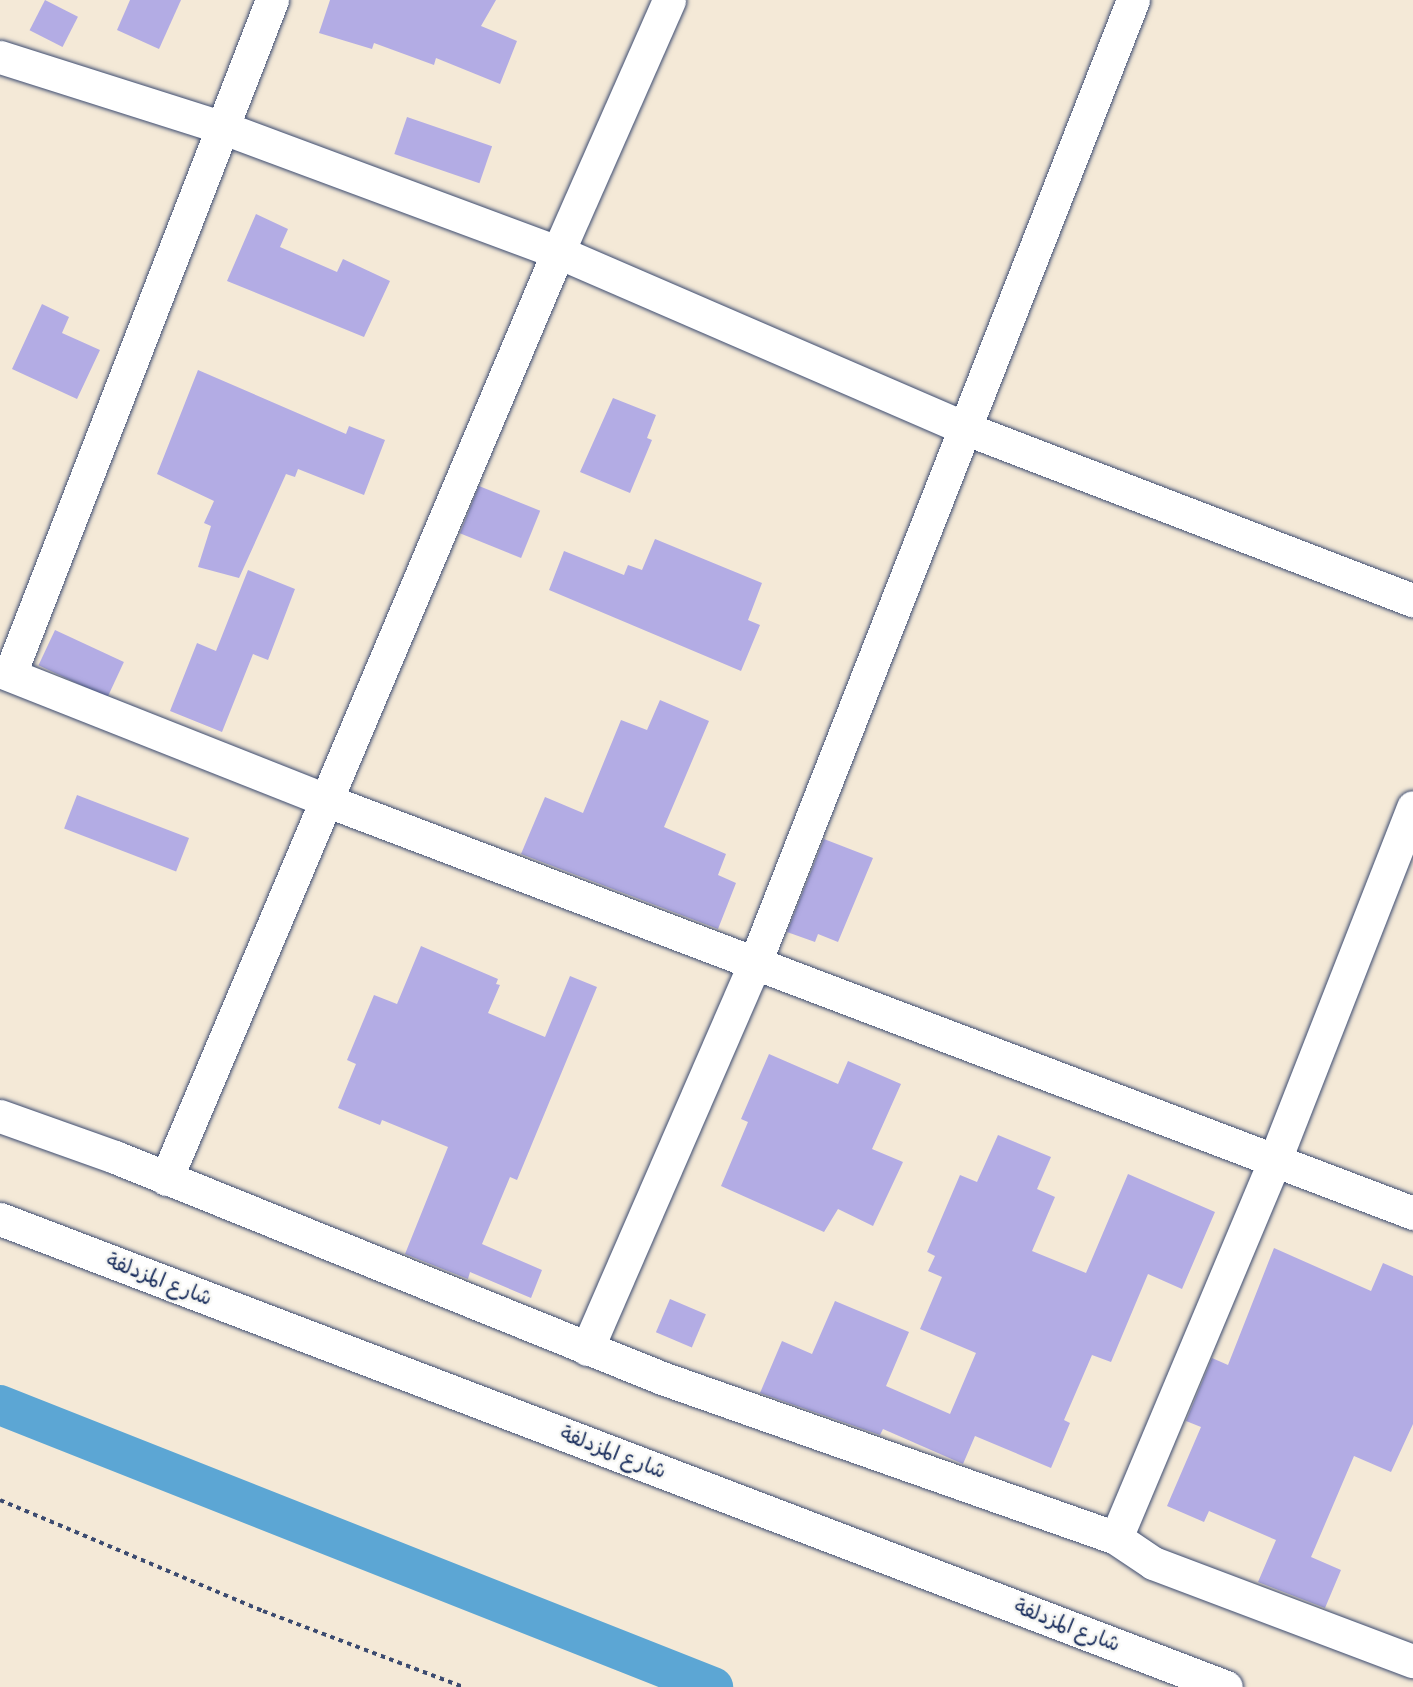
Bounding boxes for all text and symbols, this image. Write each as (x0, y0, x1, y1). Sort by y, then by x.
street label: شارع المزدلفة (102, 1248, 216, 1312)
street label: شارع المزدلفة (556, 1421, 670, 1485)
street label: شارع المزدلفة (1010, 1594, 1124, 1658)

